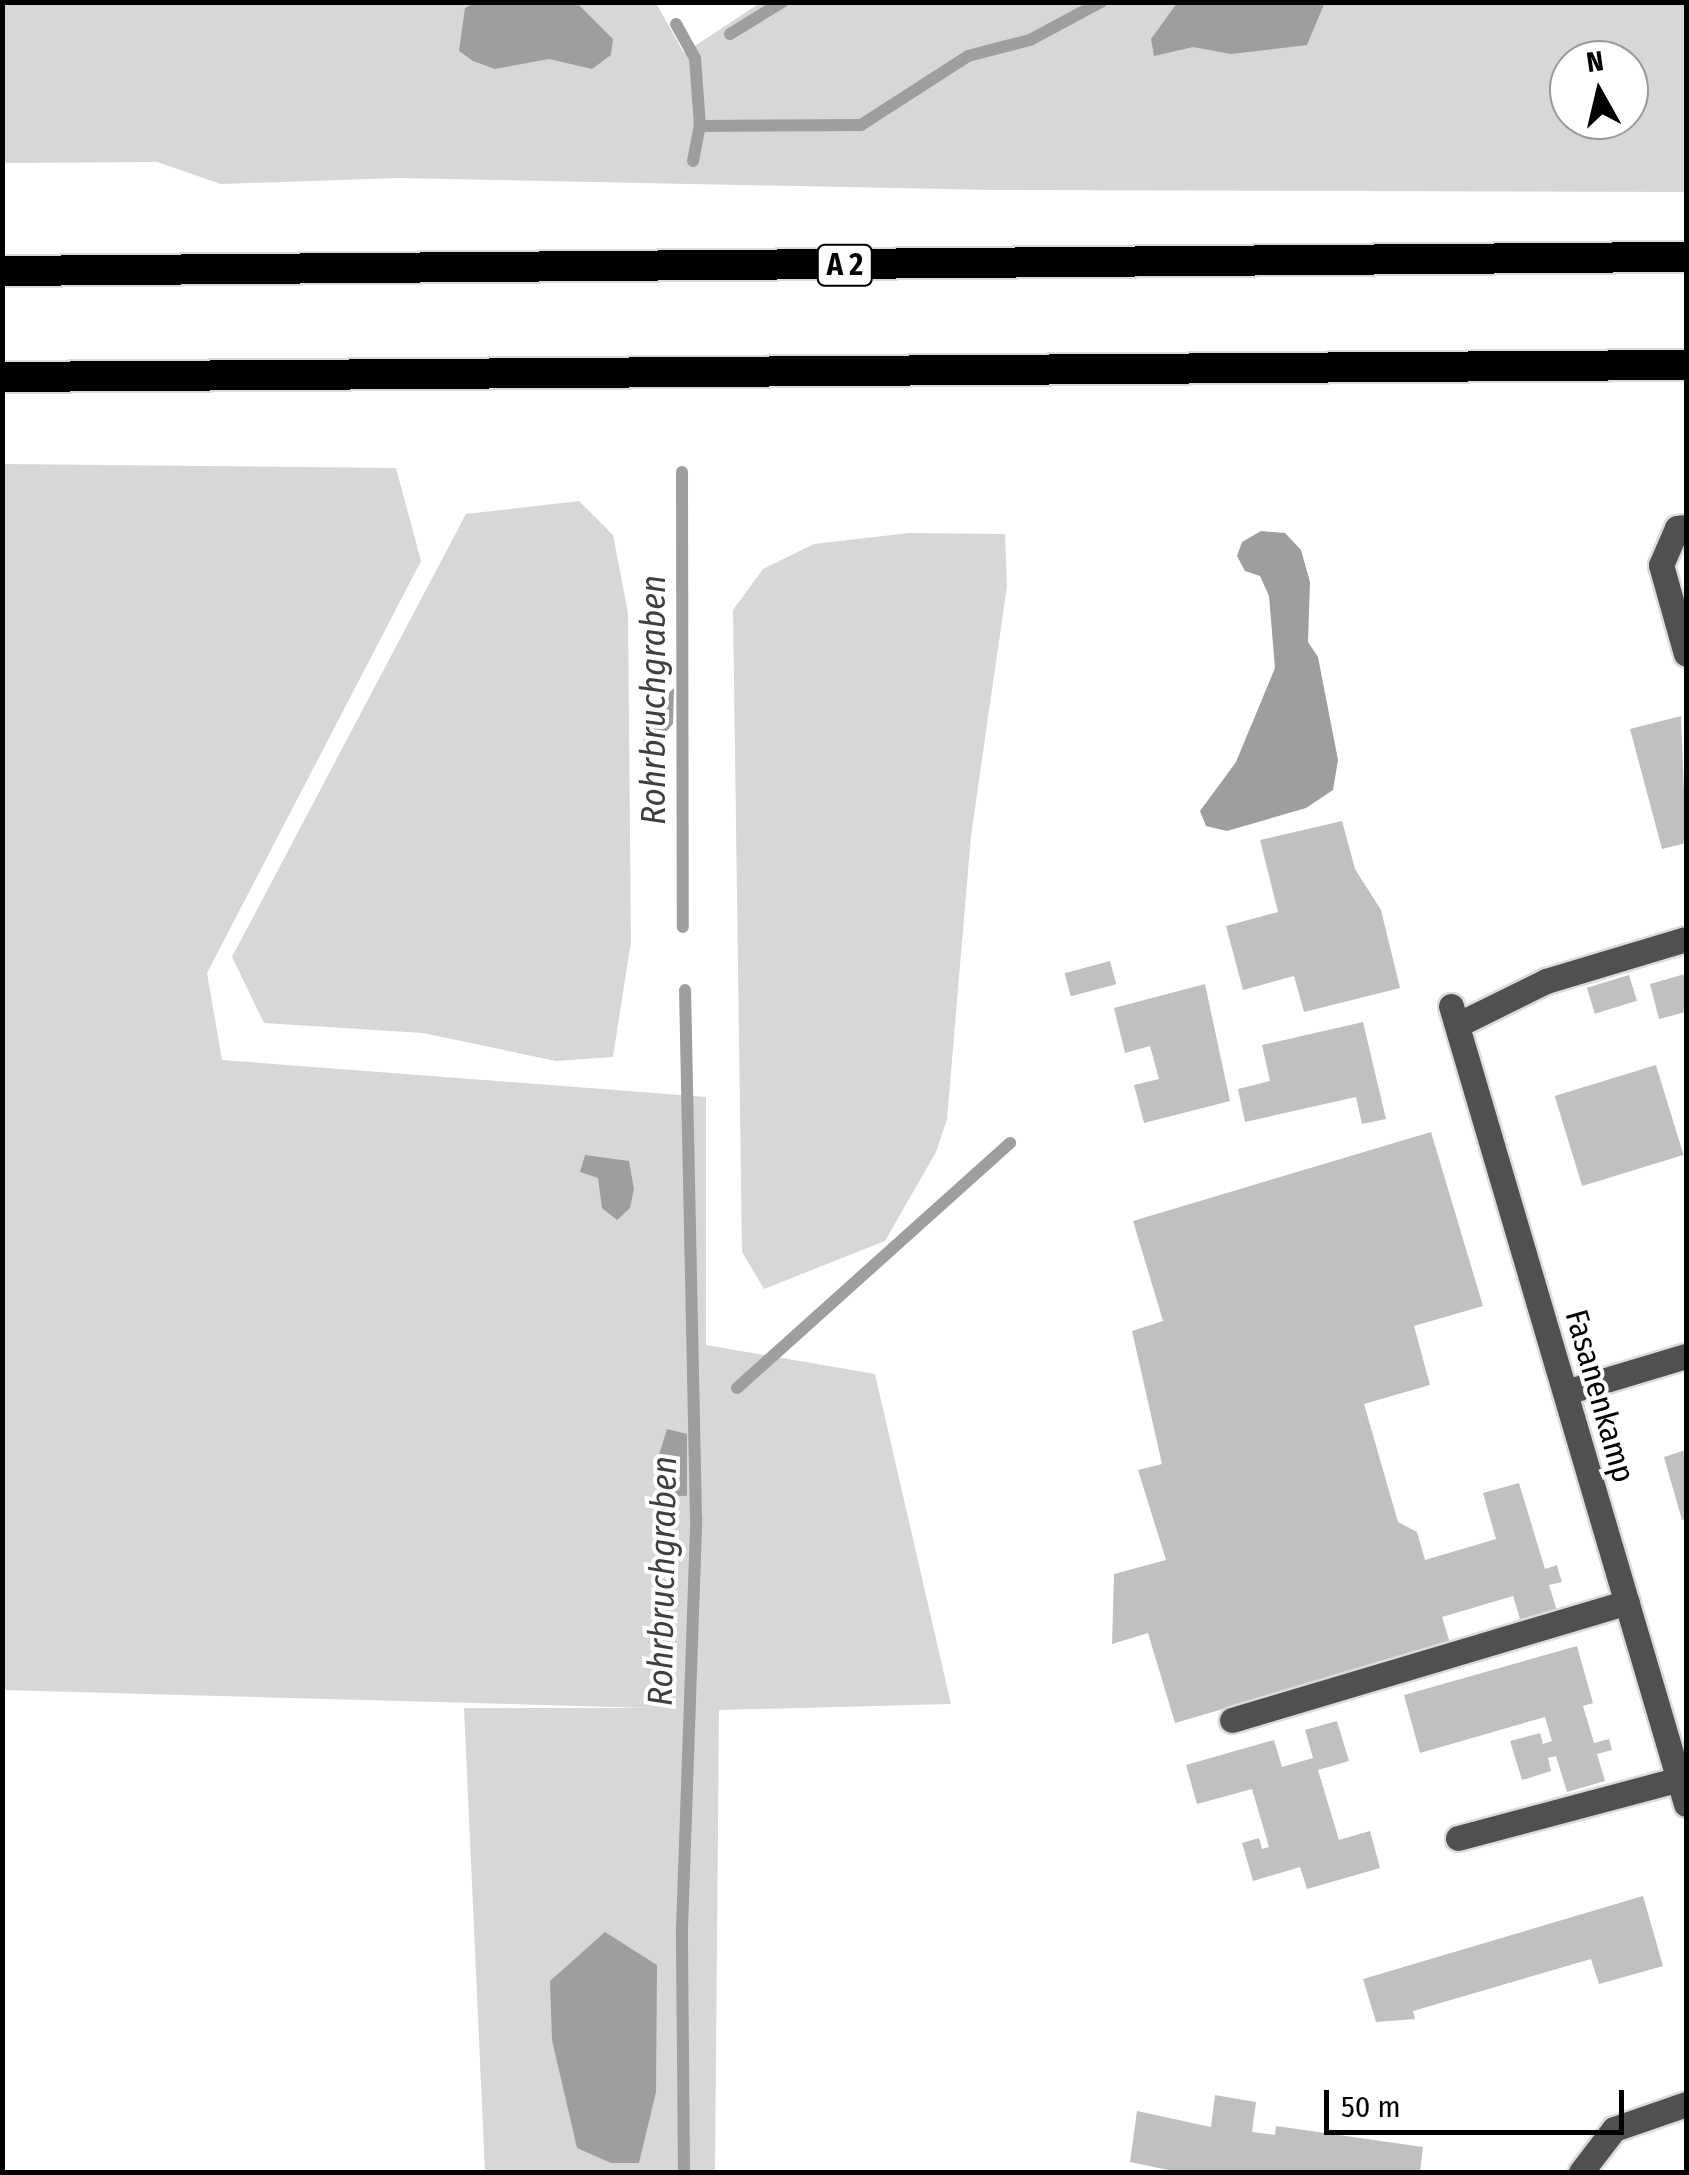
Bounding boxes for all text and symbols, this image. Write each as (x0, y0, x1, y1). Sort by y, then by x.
north arrow (1549, 40, 1649, 140)
text: N (1584, 44, 1606, 79)
road number: A 2 (815, 240, 875, 290)
water label: Rohrbruchgraben (632, 575, 674, 825)
street label: Fasanenkamp (1557, 1305, 1643, 1487)
water label: Rohrbruchgraben (639, 1456, 685, 1706)
scale bar (1329, 2070, 1629, 2132)
text: 50 m (1341, 2089, 1401, 2125)

